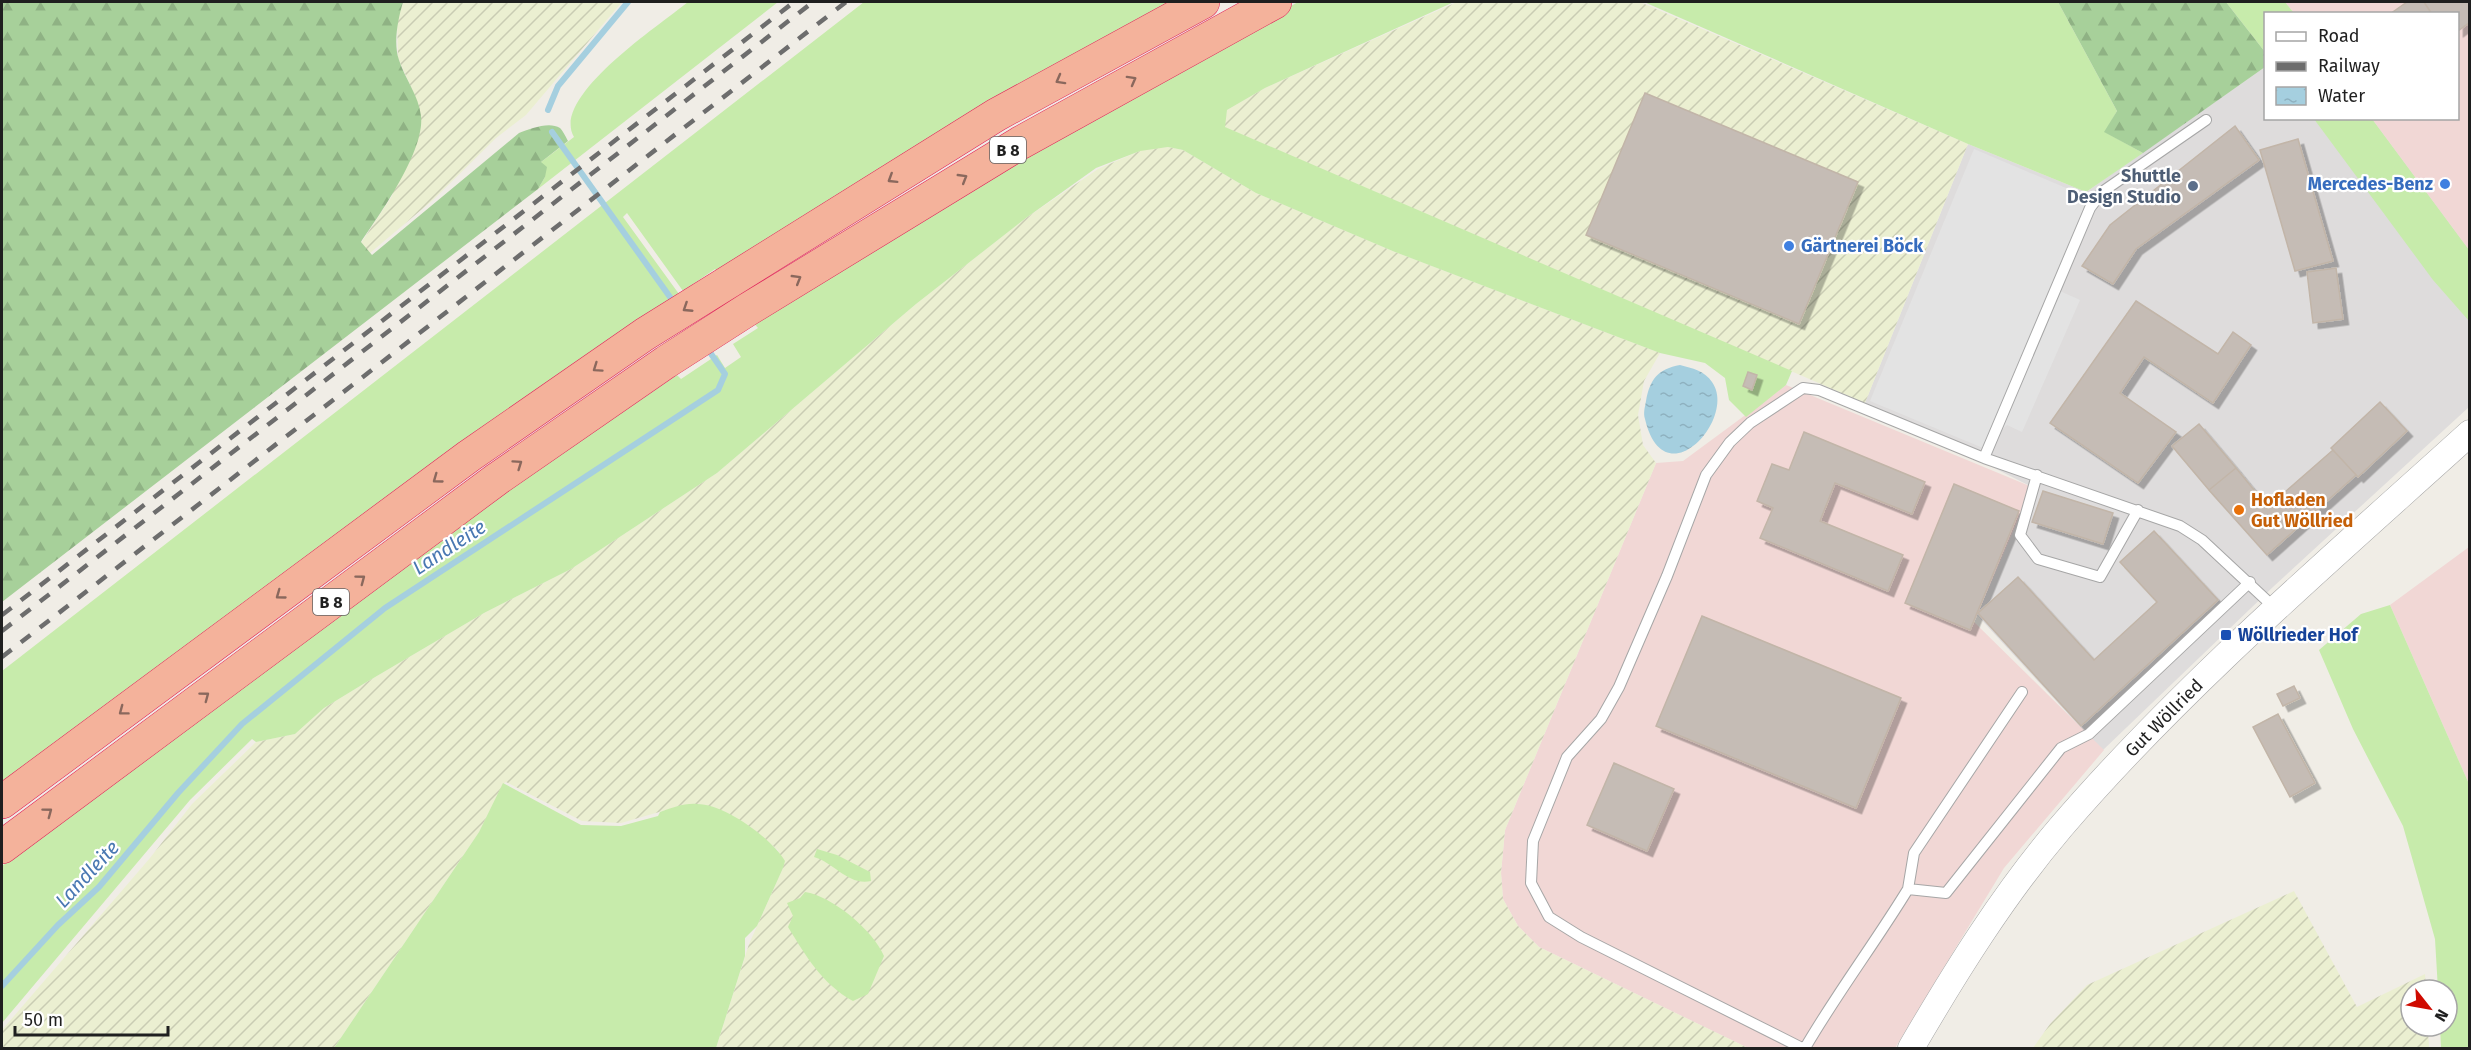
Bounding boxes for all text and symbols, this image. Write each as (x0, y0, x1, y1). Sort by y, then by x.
legend (2264, 12, 2459, 120)
text: Road (2318, 25, 2360, 47)
text: Railway (2318, 55, 2380, 77)
one-way arrow (1055, 73, 1066, 84)
one-way arrow (1126, 76, 1136, 88)
text: Water (2318, 85, 2365, 107)
road number: B 8 (990, 137, 1026, 163)
place label: Shuttle Design Studio (2067, 165, 2181, 208)
one-way arrow (888, 172, 898, 184)
one-way arrow (957, 173, 967, 185)
place label: Mercedes-Benz (2308, 173, 2433, 195)
marker: Mercedes-Benz (2438, 177, 2452, 191)
marker: Shuttle Design Studio (2186, 179, 2200, 193)
place label: Gärtnerei Böck (1801, 235, 1924, 257)
marker: Gärtnerei Böck (1782, 239, 1796, 253)
one-way arrow (791, 275, 801, 287)
one-way arrow (682, 300, 693, 311)
one-way arrow (593, 361, 604, 372)
one-way arrow (512, 460, 523, 471)
one-way arrow (433, 472, 444, 483)
place label: Hofladen Gut Wöllried (2251, 489, 2353, 532)
marker: Hofladen Gut Wöllried (2232, 503, 2246, 517)
water label: Landleite (408, 514, 490, 580)
one-way arrow (355, 576, 366, 587)
one-way arrow (276, 587, 287, 598)
road number: B 8 (313, 589, 349, 615)
place label: Wöllrieder Hof (2238, 624, 2359, 646)
marker: Wöllrieder Hof (2219, 628, 2233, 642)
street label: Gut Wöllried (2120, 674, 2208, 762)
one-way arrow (198, 692, 209, 703)
one-way arrow (119, 703, 130, 714)
one-way arrow (42, 809, 53, 820)
water label: Landleite (50, 836, 124, 912)
north arrow (2399, 978, 2459, 1038)
scale bar (15, 999, 168, 1037)
text: N (2431, 1006, 2452, 1025)
text: 50 m (24, 1009, 63, 1031)

